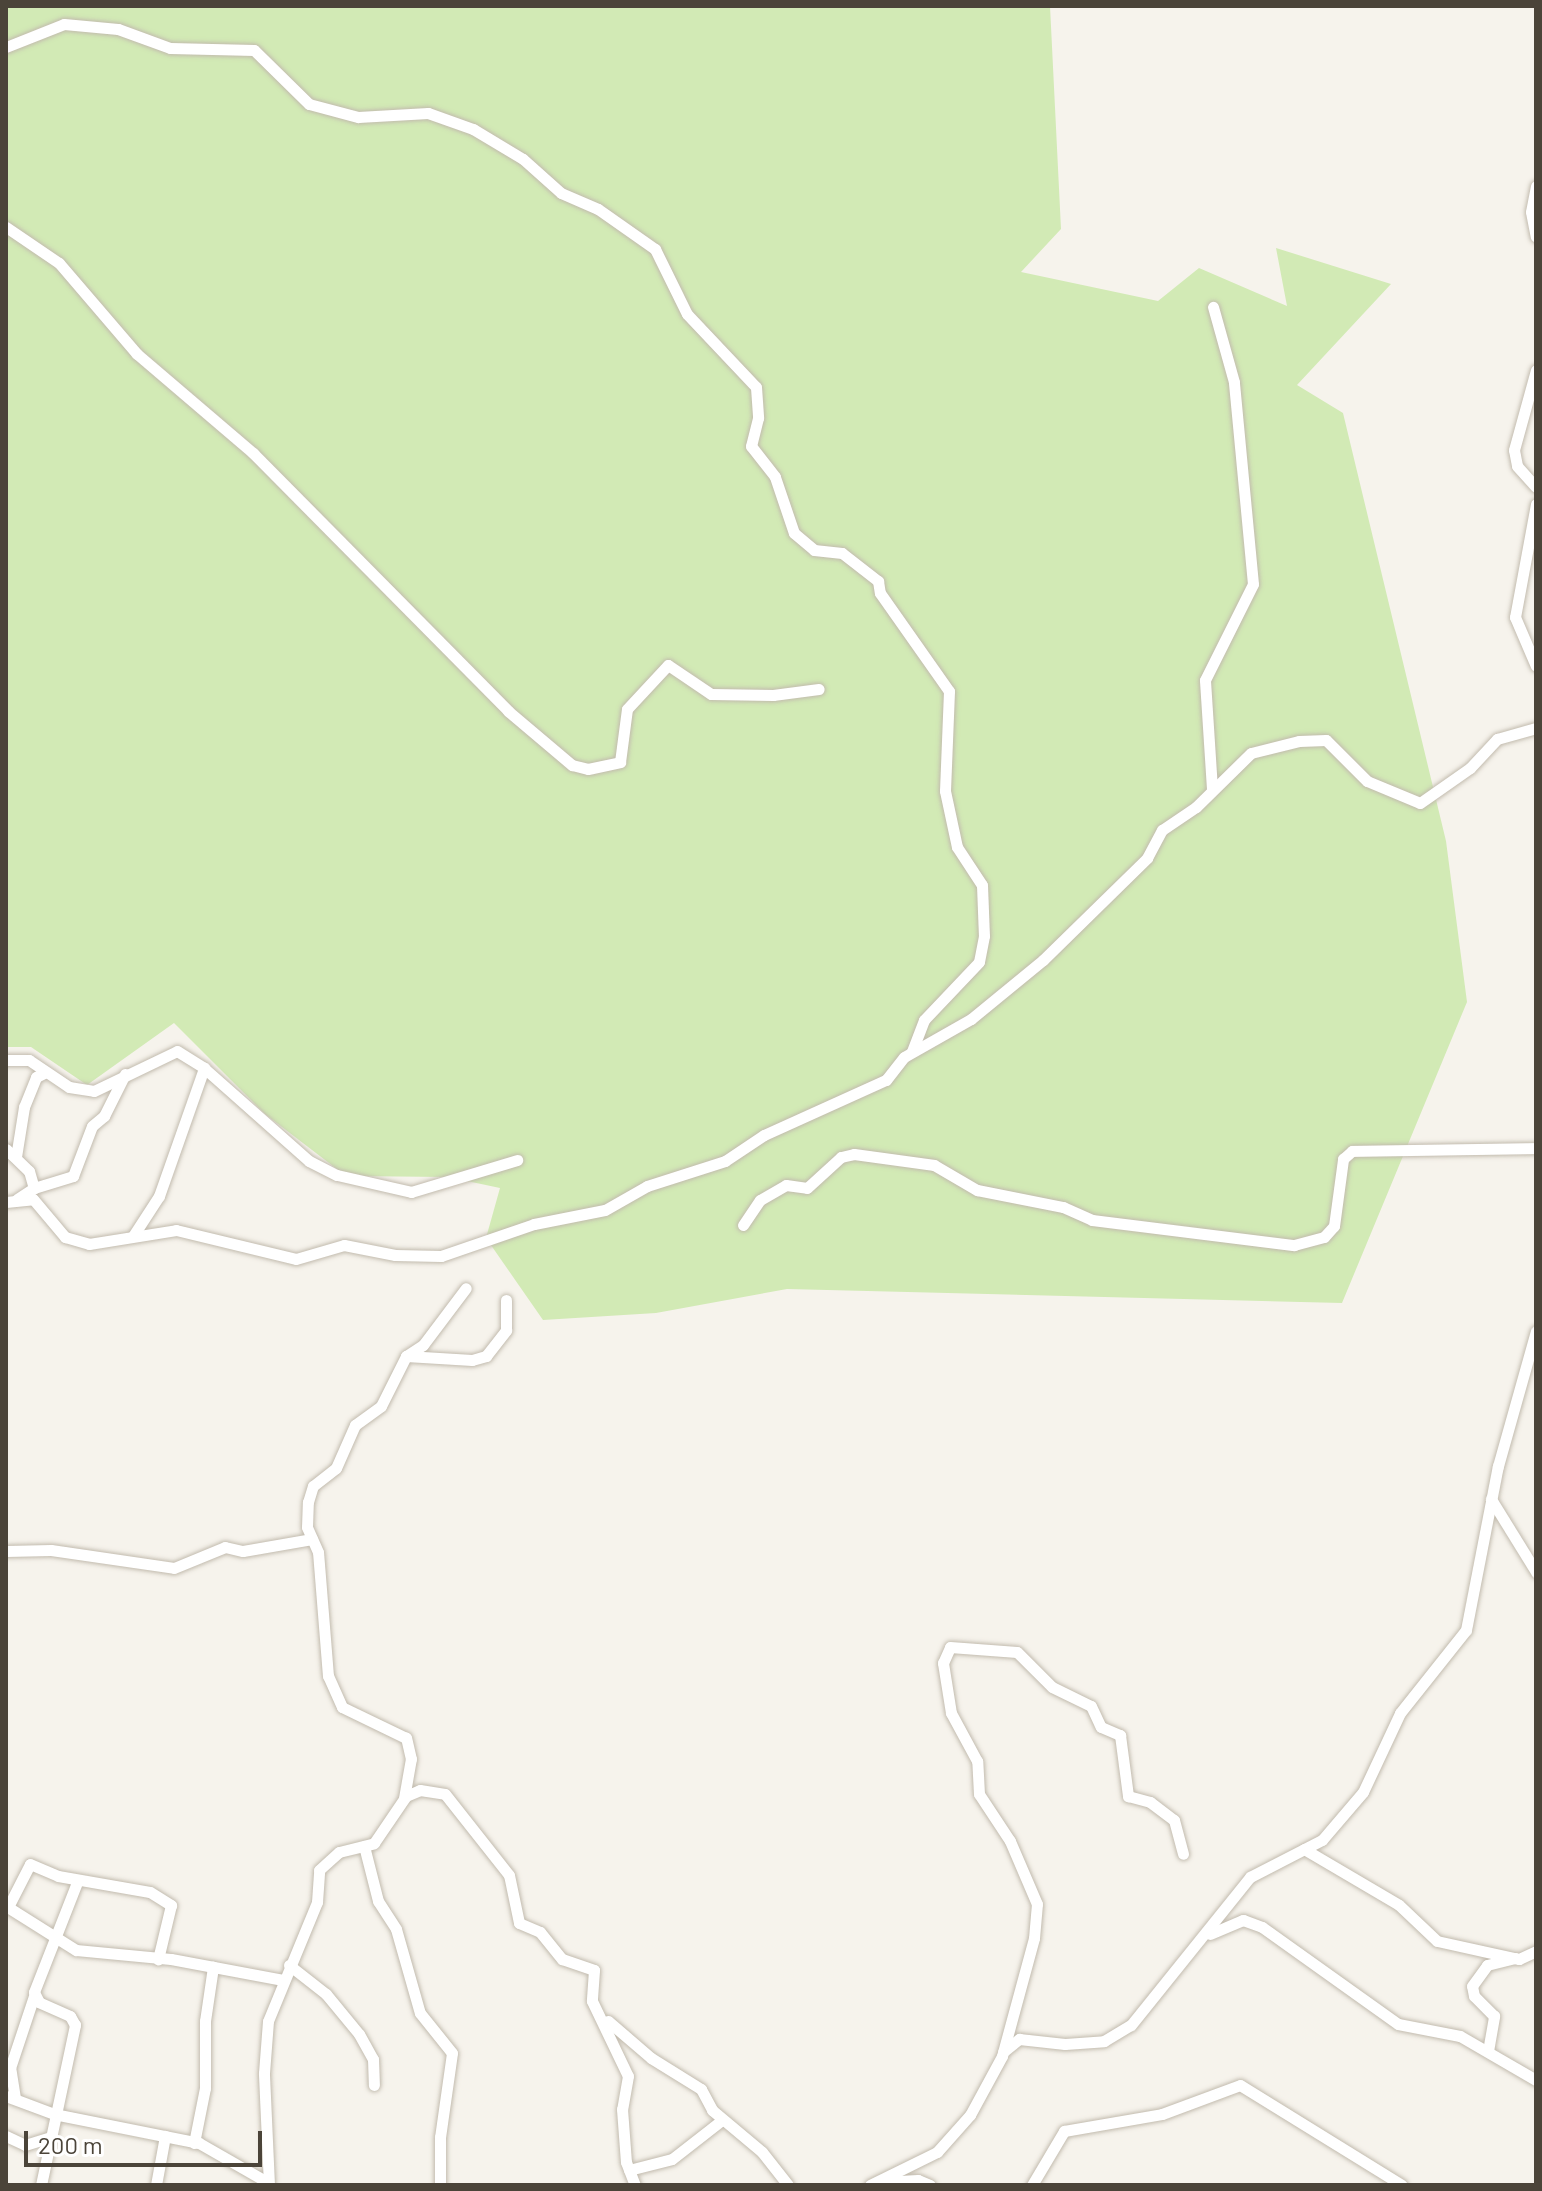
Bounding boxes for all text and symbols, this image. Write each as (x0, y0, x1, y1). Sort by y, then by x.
scale bar (28, 2115, 266, 2165)
text: 200 m (38, 2130, 103, 2159)

